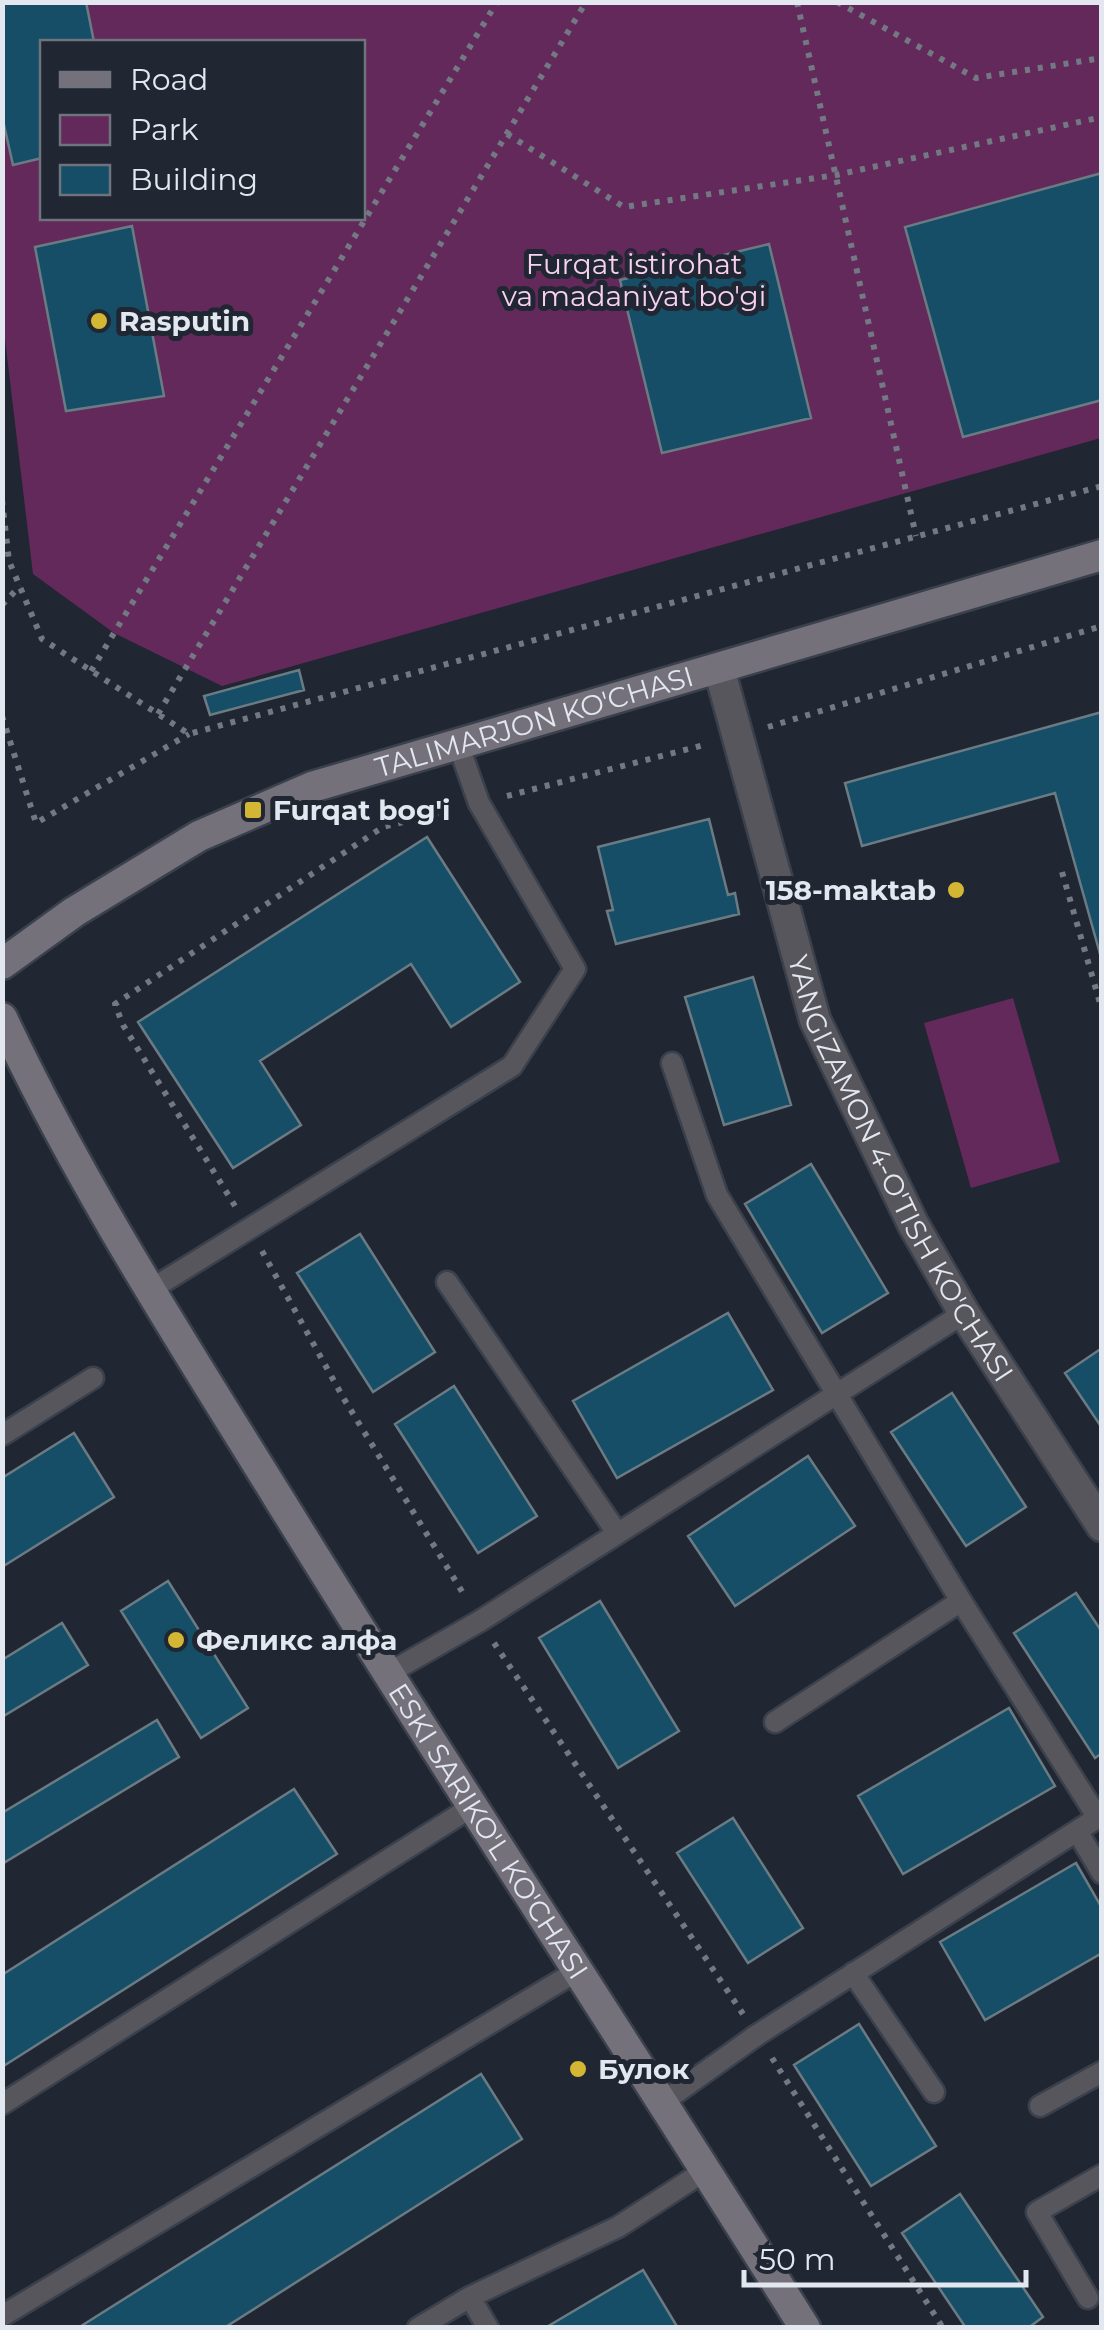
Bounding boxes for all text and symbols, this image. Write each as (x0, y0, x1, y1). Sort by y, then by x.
legend (40, 40, 365, 220)
text: Road (130, 61, 208, 98)
text: Park (130, 111, 199, 148)
text: Building (130, 161, 258, 198)
park label: Furqat istirohat va madaniyat bo'gi (502, 247, 766, 313)
place label: Rasputin (119, 304, 250, 338)
marker: Rasputin (88, 310, 110, 332)
street label: TALIMARJON KO'CHASI (371, 659, 697, 785)
place label: Furqat bog'i (273, 793, 450, 827)
marker: Furqat bog'i (242, 799, 264, 821)
place label: 158-maktab (766, 873, 936, 907)
marker: 158-maktab (945, 879, 967, 901)
street label: YANGIZAMON 4-O'TISH KO'CHASI (781, 951, 1021, 1388)
place label: Феликс алфа (196, 1623, 397, 1657)
marker: Феликс алфа (165, 1629, 187, 1651)
street label: ESKI SARIKO'L KO'CHASI (381, 1677, 596, 1985)
place label: Булок (598, 2052, 689, 2086)
marker: Булок (567, 2058, 589, 2080)
scale bar (744, 2225, 1026, 2287)
text: 50 m (759, 2241, 836, 2278)

